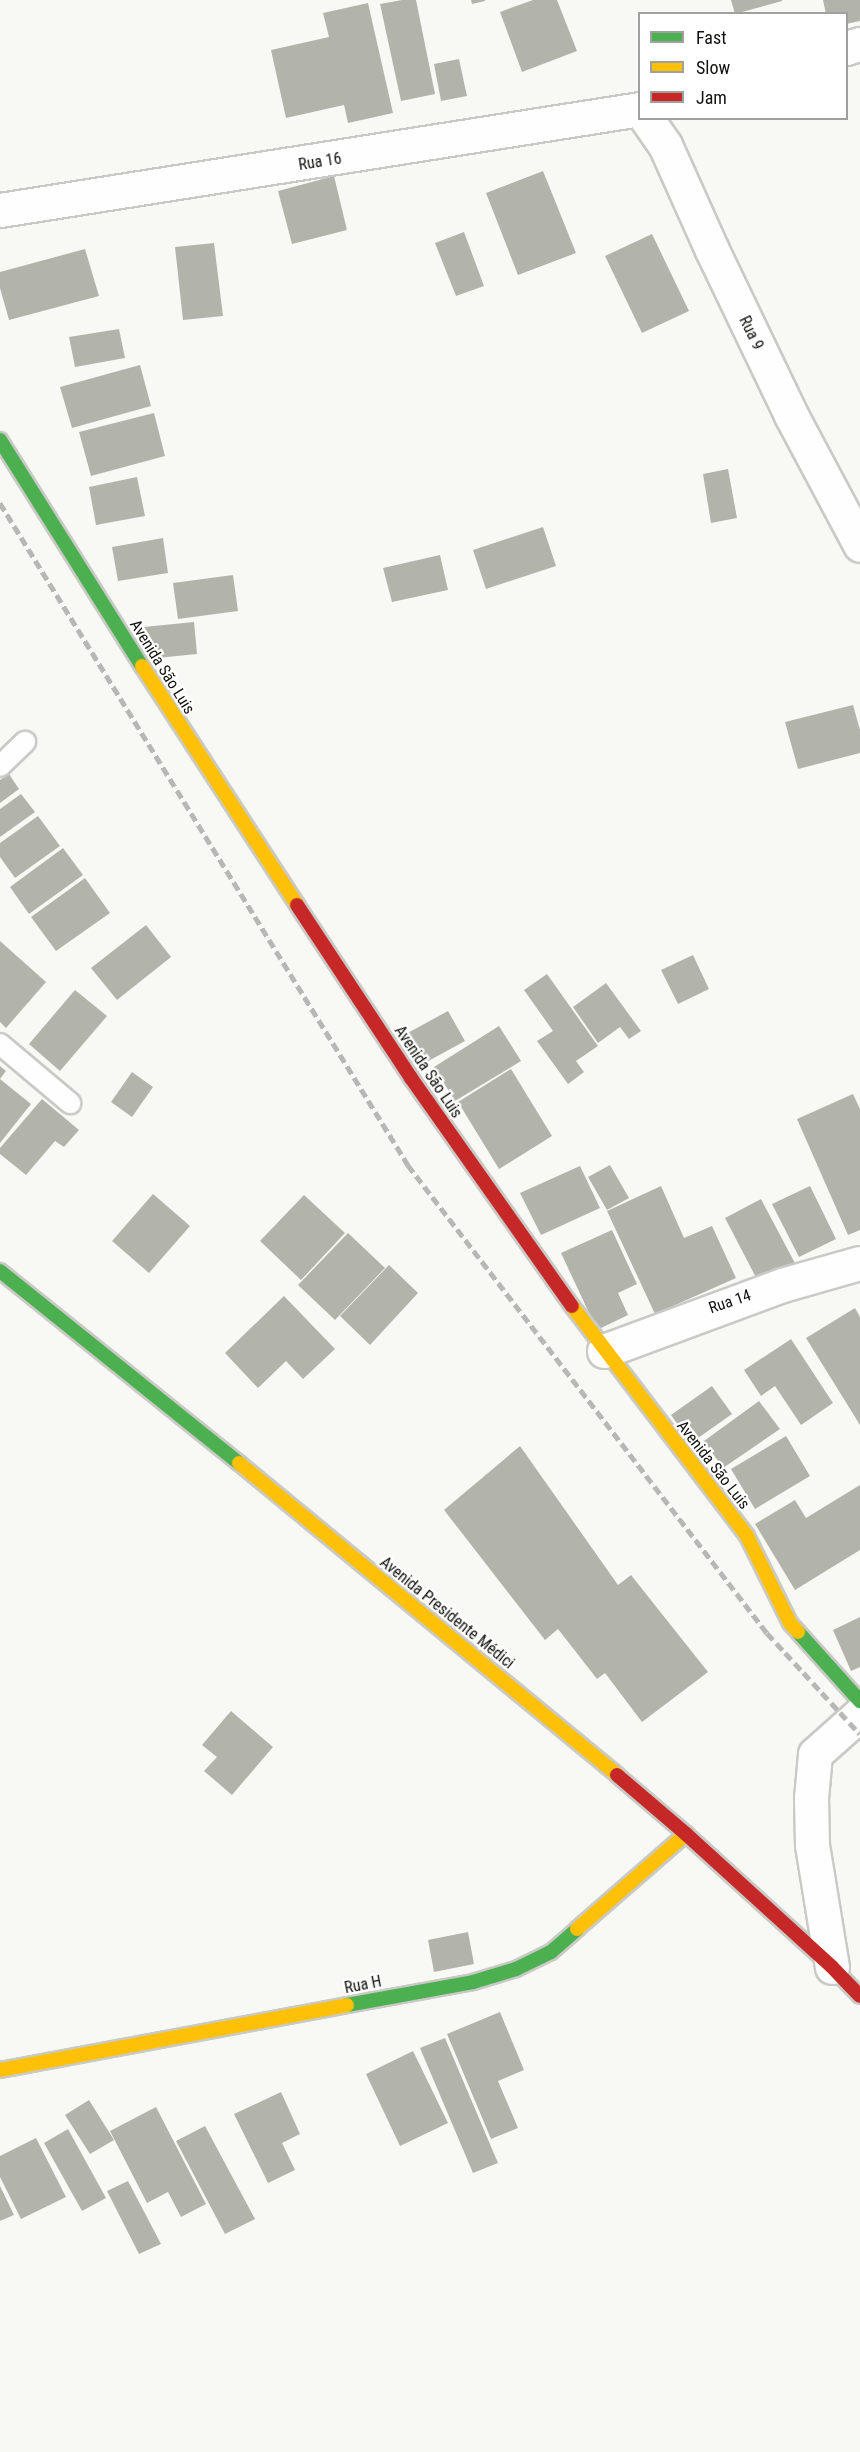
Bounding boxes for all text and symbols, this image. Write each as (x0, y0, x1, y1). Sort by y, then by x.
legend (638, 12, 848, 120)
text: Fast (696, 27, 727, 48)
text: Slow (696, 57, 730, 78)
text: Jam (696, 87, 727, 108)
street label: Rua 16 (297, 149, 343, 175)
street label: Rua 9 (735, 313, 767, 353)
street label: Avenida São Luis (125, 616, 199, 718)
street label: Avenida São Luis (390, 1022, 466, 1122)
street label: Rua 14 (706, 1286, 754, 1318)
street label: Avenida São Luis (672, 1417, 754, 1513)
street label: Avenida Presidente Médici (376, 1553, 518, 1673)
street label: Rua H (343, 1972, 383, 1998)

